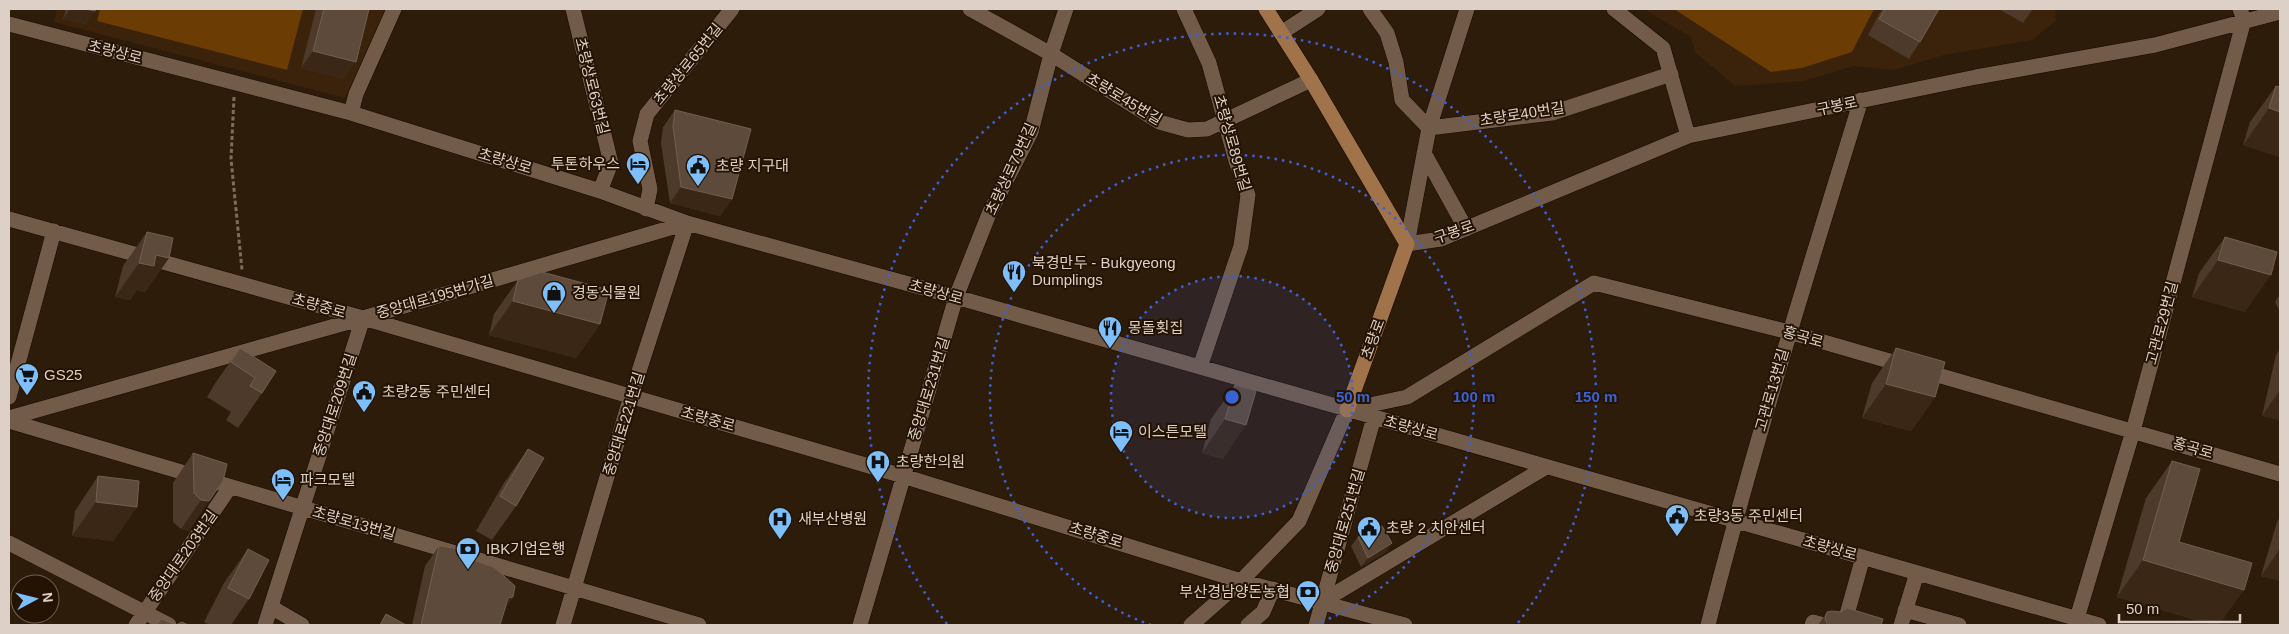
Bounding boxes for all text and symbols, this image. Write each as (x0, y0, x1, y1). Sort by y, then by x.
street label: 초량상로65번길 (650, 20, 726, 108)
street label: 초량상로63번길 (572, 36, 613, 136)
street label: 초량상로 (86, 37, 144, 66)
street label: 초량로45번길 (1083, 69, 1165, 128)
street label: 초량상로89번길 (1211, 93, 1254, 193)
street label: 구봉로 (1815, 93, 1859, 118)
street label: 초량로40번길 (1478, 98, 1566, 129)
street label: 초량상로79번길 (982, 120, 1039, 217)
street label: 초량상로 (476, 144, 534, 177)
hotel icon: 투톤하우스 (625, 151, 651, 185)
public building icon: 초량 지구대 (685, 153, 711, 187)
place label: 투톤하우스 (551, 155, 620, 172)
place label: 초량 지구대 (716, 157, 789, 174)
street label: 구봉로 (1431, 217, 1476, 246)
place label: 북경만두 - Bukgyeong Dumplings (1032, 254, 1176, 288)
restaurant icon: 북경만두 - Bukgyeong Dumplings (1001, 259, 1027, 293)
street label: 중앙대로195번가길 (374, 272, 496, 321)
street label: 초량상로 (907, 276, 965, 307)
street label: 고관로29번길 (2142, 279, 2181, 366)
shop icon: 경동식물원 (541, 280, 567, 314)
place label: 경동식물원 (572, 284, 641, 301)
street label: 초량중로 (290, 290, 348, 321)
restaurant icon: 몽돌횟집 (1097, 315, 1123, 349)
street label: 초량로 (1357, 316, 1388, 361)
place label: 몽돌횟집 (1128, 319, 1183, 336)
street label: 홍곡로 (1781, 323, 1825, 350)
street label: 중앙대로231번길 (905, 335, 952, 443)
street label: 고관로13번길 (1752, 346, 1791, 433)
street label: 중앙대로209번길 (310, 351, 359, 459)
supermarket icon: GS25 (14, 362, 40, 396)
place label: GS25 (44, 366, 82, 383)
street label: 중앙대로221번길 (600, 370, 647, 478)
public building icon: 초량2동 주민센터 (351, 379, 377, 413)
place label: 초량2동 주민센터 (382, 383, 491, 400)
centre of rings (1223, 388, 1241, 406)
text: 50 m (1336, 388, 1370, 405)
text: 100 m (1453, 388, 1495, 405)
text: 150 m (1575, 388, 1617, 405)
street label: 초량중로 (679, 403, 737, 434)
street label: 초량상로 (1382, 412, 1440, 443)
hotel icon: 이스튼모텔 (1108, 419, 1134, 453)
place label: 이스튼모텔 (1138, 423, 1207, 440)
street label: 홍곡로 (2171, 434, 2215, 461)
hospital icon: 초량한의원 (865, 449, 891, 483)
place label: 초량한의원 (896, 453, 965, 470)
hotel icon: 파크모텔 (270, 467, 296, 501)
street label: 중앙대로251번길 (1321, 467, 1368, 575)
place label: 파크모텔 (300, 471, 355, 488)
street label: 초량로13번길 (311, 503, 398, 542)
public building icon: 초량3동 주민센터 (1664, 503, 1690, 537)
hospital icon: 새부산병원 (767, 506, 793, 540)
street label: 중앙대로203번길 (145, 507, 220, 605)
place label: 초량3동 주민센터 (1694, 507, 1803, 524)
place label: 새부산병원 (798, 510, 867, 527)
public building icon: 초량 2 치안센터 (1356, 515, 1382, 549)
street label: 초량중로 (1067, 518, 1125, 551)
place label: 초량 2 치안센터 (1386, 519, 1485, 536)
street label: 초량상로 (1801, 532, 1859, 563)
bank icon: IBK기업은행 (455, 536, 481, 570)
place label: IBK기업은행 (486, 540, 565, 557)
north arrow (10, 574, 60, 624)
bank icon: 부산경남양돈농협 (1295, 579, 1321, 613)
place label: 부산경남양돈농협 (1180, 583, 1290, 600)
text: N (39, 591, 56, 603)
scale bar (2119, 592, 2240, 624)
text: 50 m (2126, 600, 2159, 617)

